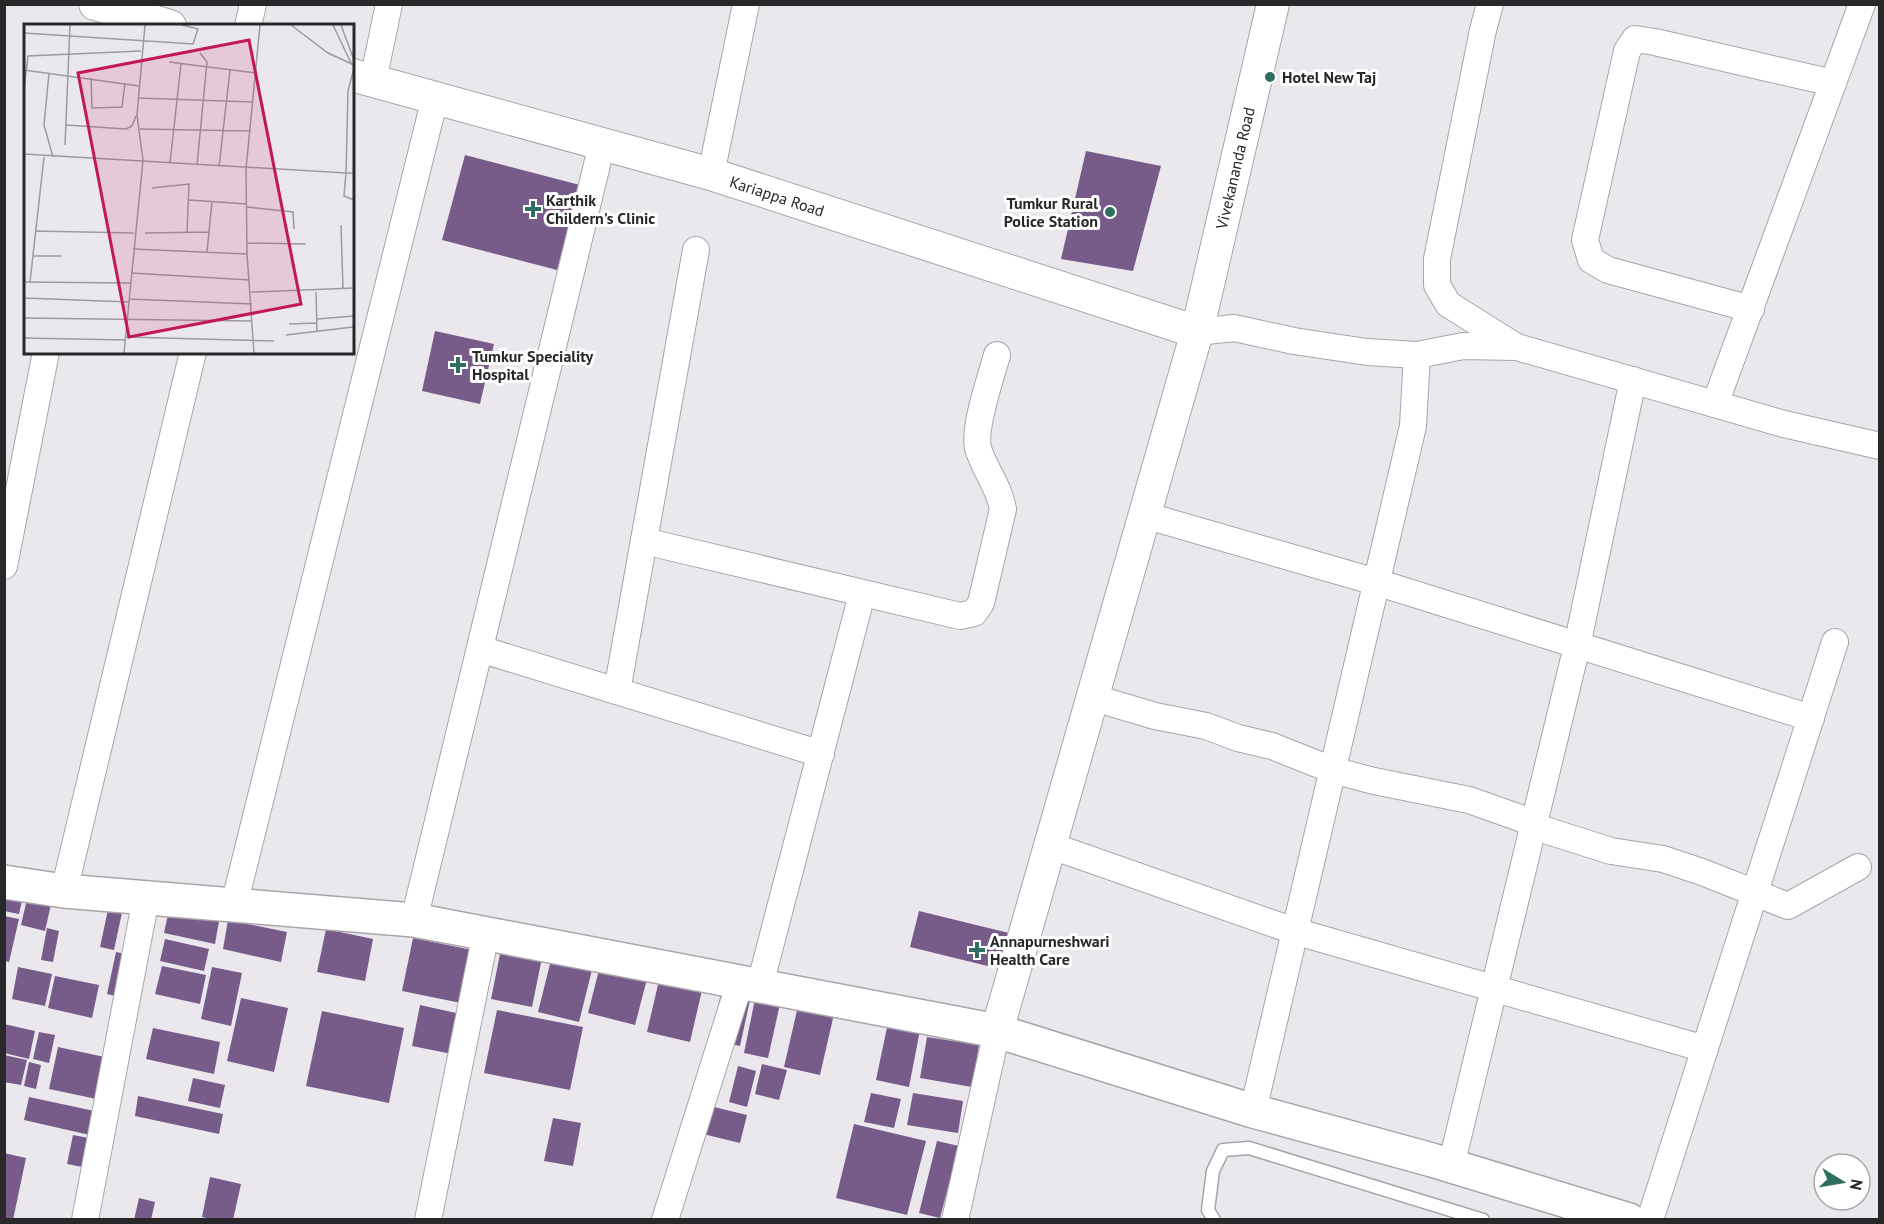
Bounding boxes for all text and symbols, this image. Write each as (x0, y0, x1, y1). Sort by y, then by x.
inset map (24, 24, 354, 354)
place label: Hotel New Taj (1282, 67, 1376, 87)
marker: Hotel New Taj (1263, 70, 1277, 84)
street label: Vivekananda Road (1211, 105, 1259, 232)
street label: Kariappa Road (727, 171, 827, 221)
place label: Karthik Childern's Clinic (546, 190, 655, 228)
place label: Tumkur Rural Police Station (1004, 193, 1098, 231)
marker: Karthik Childern's Clinic (524, 200, 542, 218)
marker: Tumkur Rural Police Station (1103, 205, 1117, 219)
place label: Tumkur Speciality Hospital (472, 346, 594, 384)
marker: Tumkur Speciality Hospital (449, 356, 467, 374)
place label: Annapurneshwari Health Care (990, 931, 1110, 969)
marker: Annapurneshwari Health Care (968, 941, 986, 959)
north arrow (1812, 1152, 1872, 1212)
text: N (1846, 1178, 1868, 1192)

